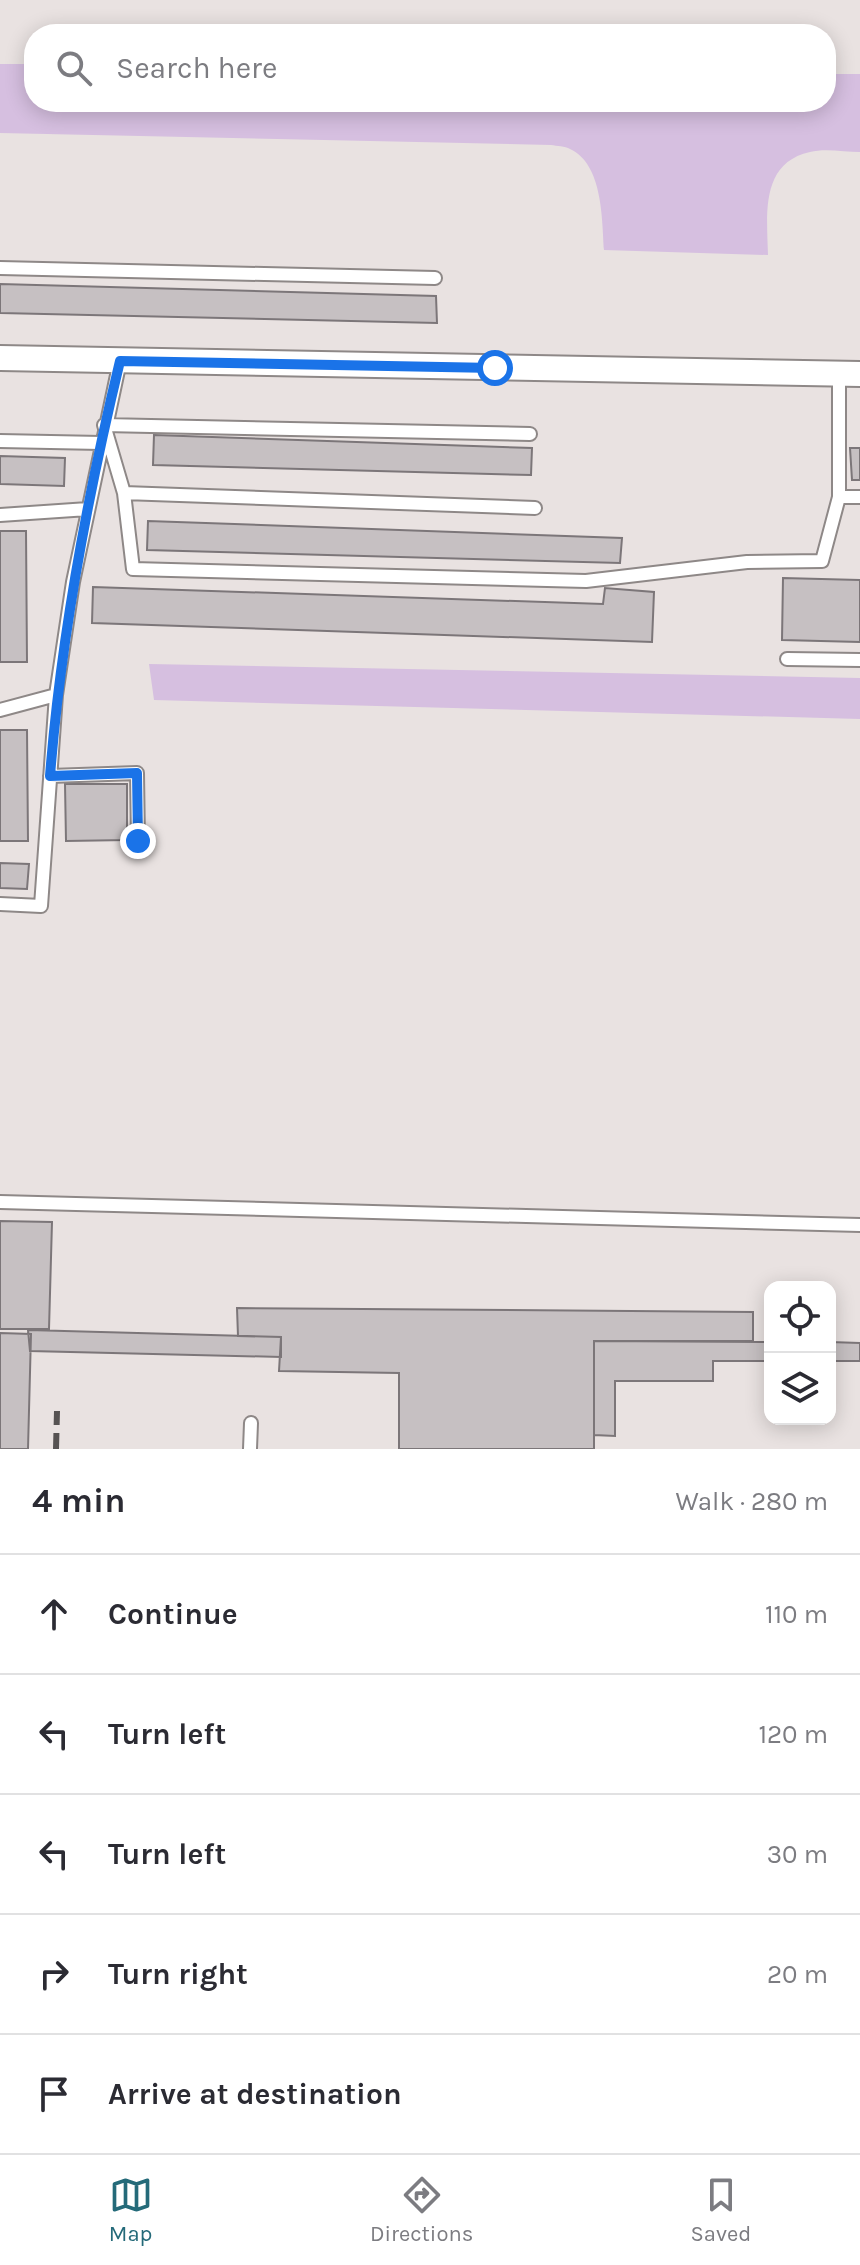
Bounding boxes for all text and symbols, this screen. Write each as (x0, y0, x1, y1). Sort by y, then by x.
search box (24, 24, 836, 112)
icon: search (52, 46, 96, 90)
text: Search here (116, 50, 277, 86)
route start (477, 350, 513, 386)
route end (120, 823, 156, 859)
map controls (764, 1281, 836, 1425)
button: locate (764, 1281, 836, 1353)
button: layers (764, 1353, 836, 1425)
text: 4 min (32, 1481, 125, 1521)
text: Walk · 280 m (675, 1486, 828, 1517)
icon: ahead (32, 1592, 76, 1636)
text: Continue (108, 1596, 238, 1632)
text: 110 m (765, 1599, 828, 1630)
icon: left (32, 1712, 76, 1756)
text: Turn left (108, 1716, 226, 1752)
text: 120 m (758, 1719, 828, 1750)
icon: left (32, 1832, 76, 1876)
text: Turn left (108, 1836, 226, 1872)
text: 30 m (767, 1839, 828, 1870)
icon: right (32, 1952, 76, 1996)
text: Turn right (108, 1956, 248, 1992)
text: 20 m (767, 1959, 828, 1990)
icon: arrive (32, 2072, 76, 2116)
text: Arrive at destination (108, 2076, 402, 2112)
tab: Map (109, 2173, 153, 2247)
tab: Directions (370, 2173, 473, 2247)
tab: Saved (691, 2173, 751, 2247)

